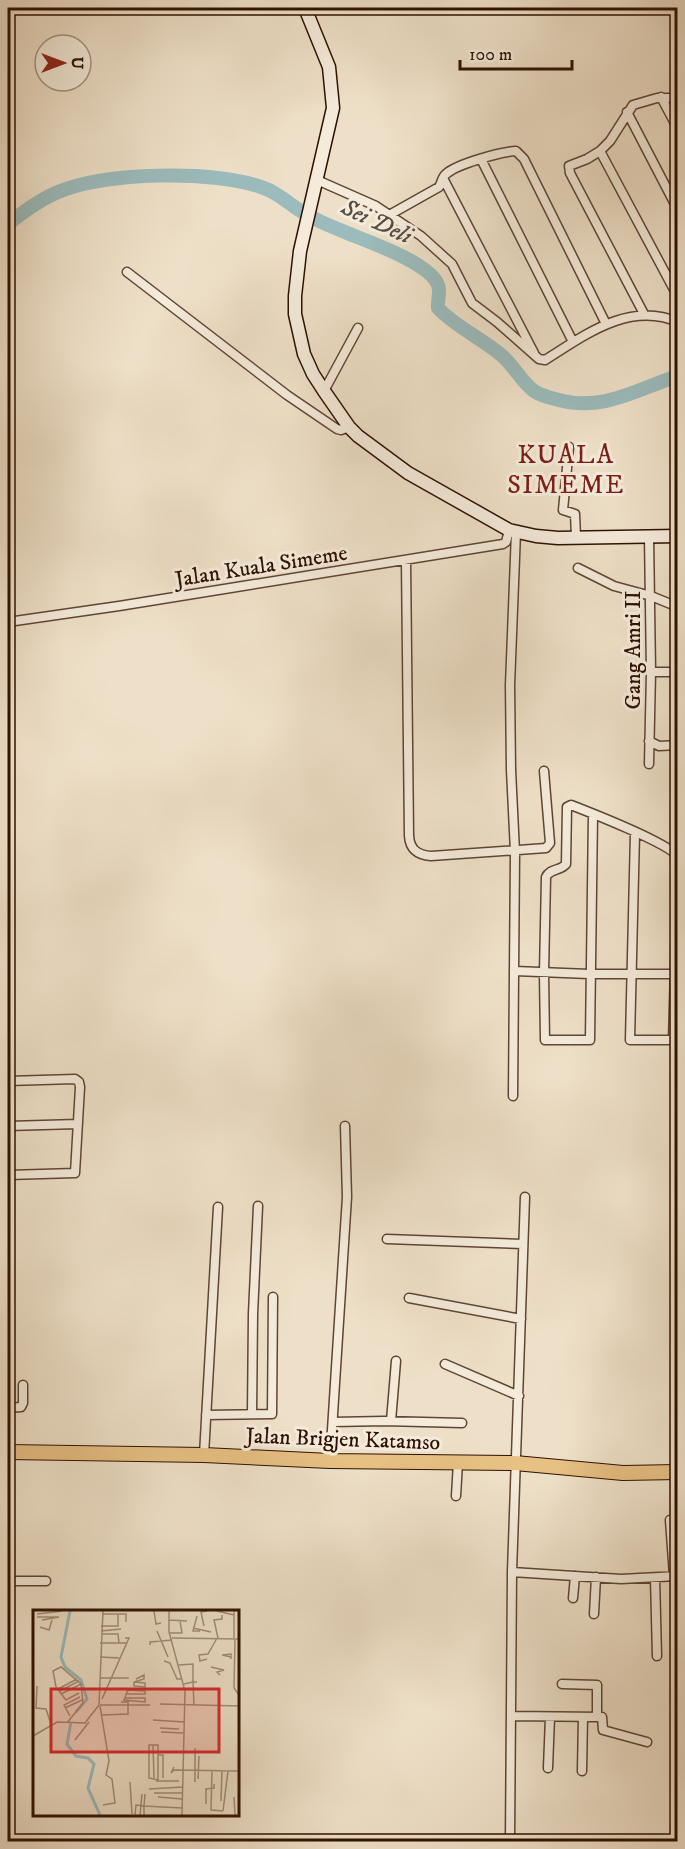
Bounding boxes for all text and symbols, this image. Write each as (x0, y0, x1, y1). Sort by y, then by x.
north arrow (33, 33, 93, 93)
scale bar (460, 33, 572, 71)
text: 100 m (469, 44, 512, 66)
text: U (67, 57, 87, 70)
water label: Sei Deli (335, 192, 418, 252)
district label: KUALA SIMEME (507, 439, 625, 502)
street label: Jalan Kuala Simeme (171, 540, 349, 594)
street label: Gang Amri II (620, 591, 647, 709)
street label: Jalan Brigjen Katamso (243, 1423, 441, 1456)
inset map (33, 1610, 238, 1816)

